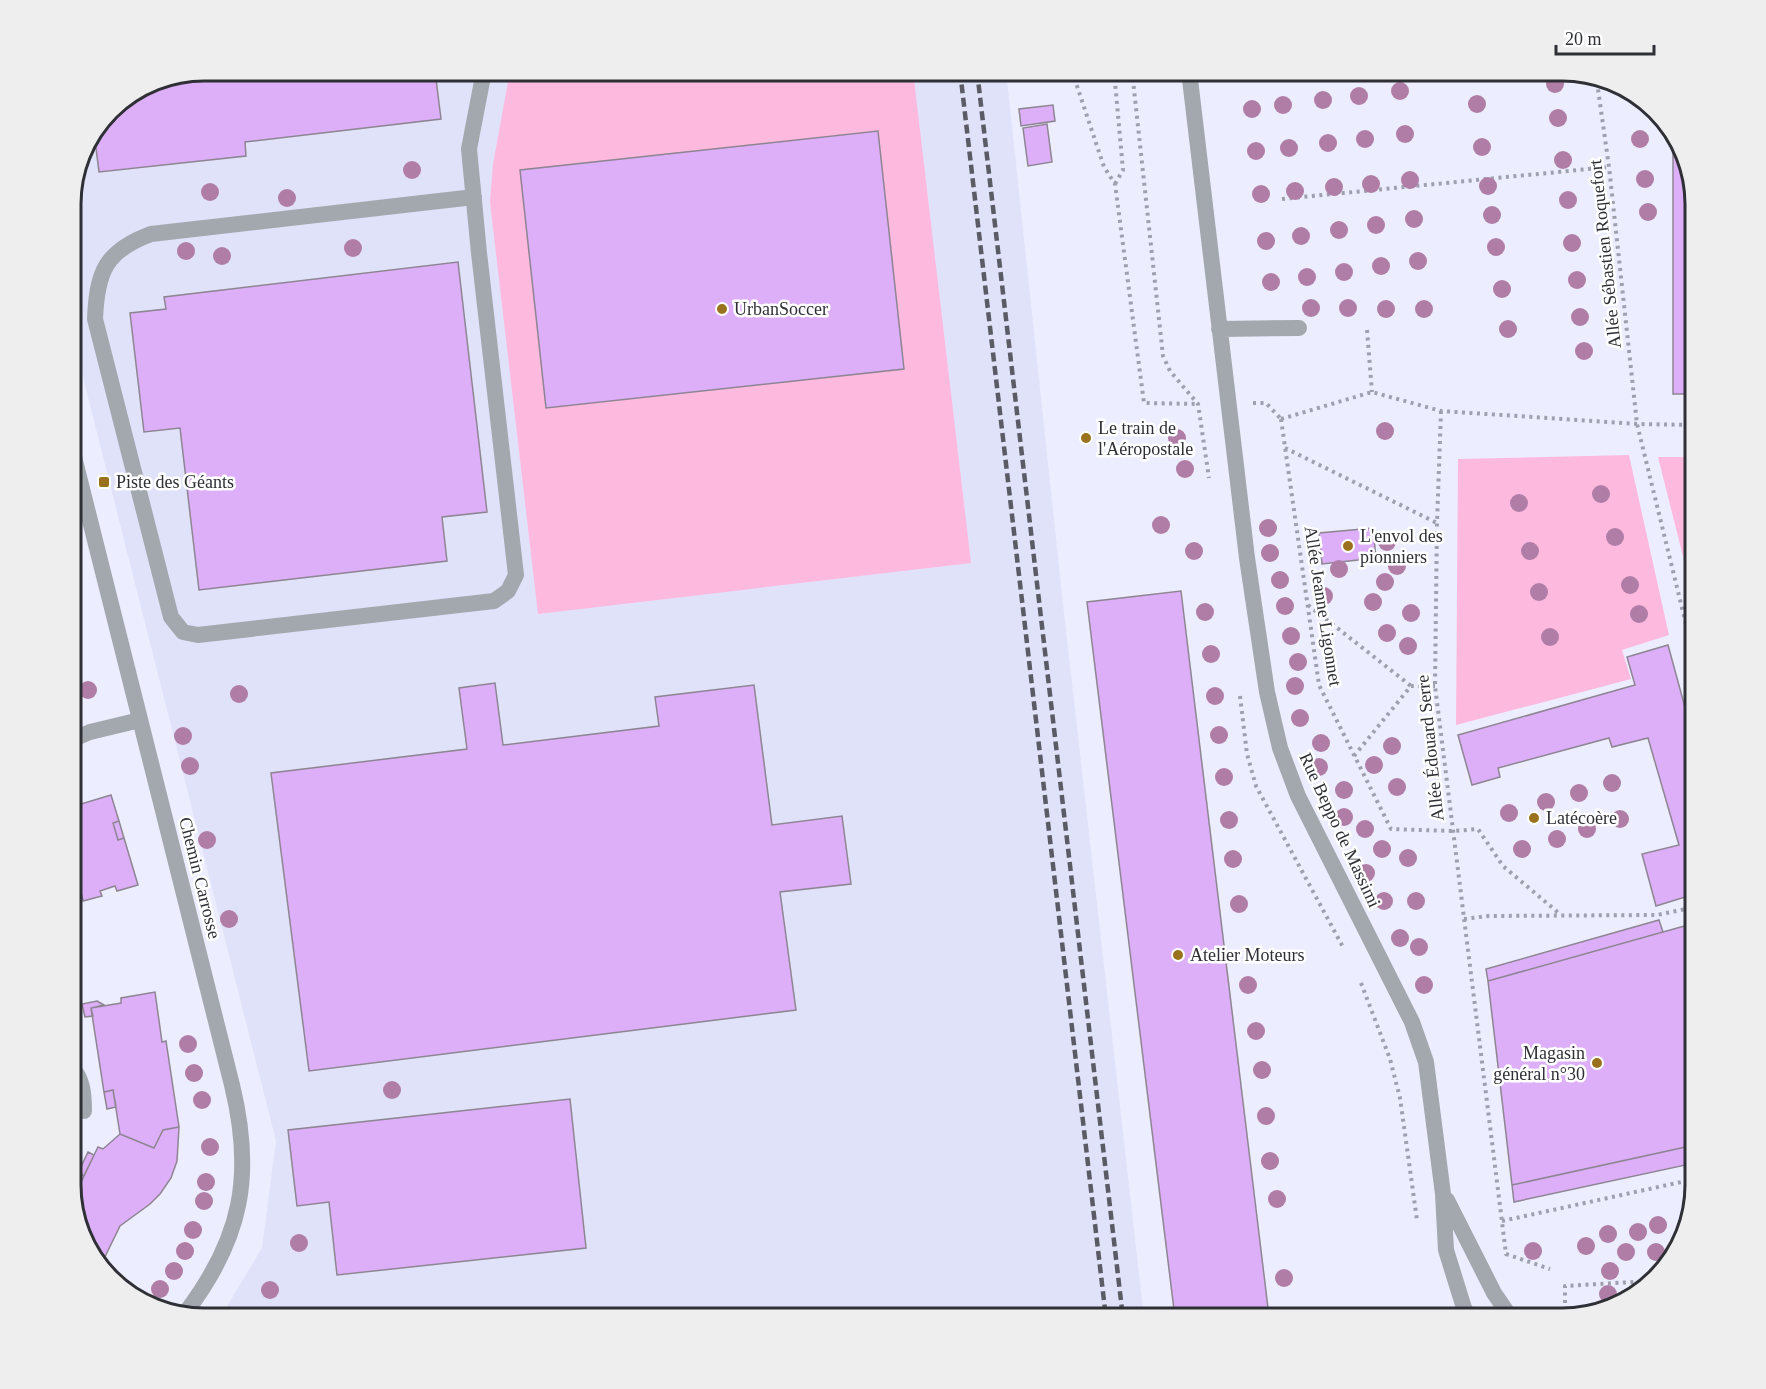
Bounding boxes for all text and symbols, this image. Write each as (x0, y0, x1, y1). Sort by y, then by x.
scale bar (1556, 18, 1654, 56)
text: 20 m (1565, 29, 1602, 49)
street label: Allée Sébastien Roquefort (1585, 158, 1625, 350)
place label: UrbanSoccer (734, 299, 828, 319)
marker: UrbanSoccer (715, 302, 729, 316)
place label: Le train de l'Aéropostale (1098, 418, 1193, 459)
marker: Le train de l'Aéropostale (1079, 431, 1093, 445)
place label: Piste des Géants (116, 472, 234, 492)
marker: Piste des Géants (97, 475, 111, 489)
street label: Allée Jeanne Ligonnet (1300, 524, 1346, 688)
place label: L'envol des pionniers (1360, 526, 1443, 567)
marker: L'envol des pionniers (1341, 539, 1355, 553)
street label: Allée Édouard Serre (1411, 674, 1448, 822)
street label: Rue Beppo de Massimi (1295, 749, 1385, 911)
place label: Latécoère (1546, 808, 1617, 828)
marker: Latécoère (1527, 811, 1541, 825)
street label: Chemin Carrosse (175, 815, 225, 941)
place label: Atelier Moteurs (1190, 945, 1304, 965)
marker: Atelier Moteurs (1171, 948, 1185, 962)
place label: Magasin général n°30 (1493, 1043, 1585, 1084)
marker: Magasin général n°30 (1590, 1056, 1604, 1070)

